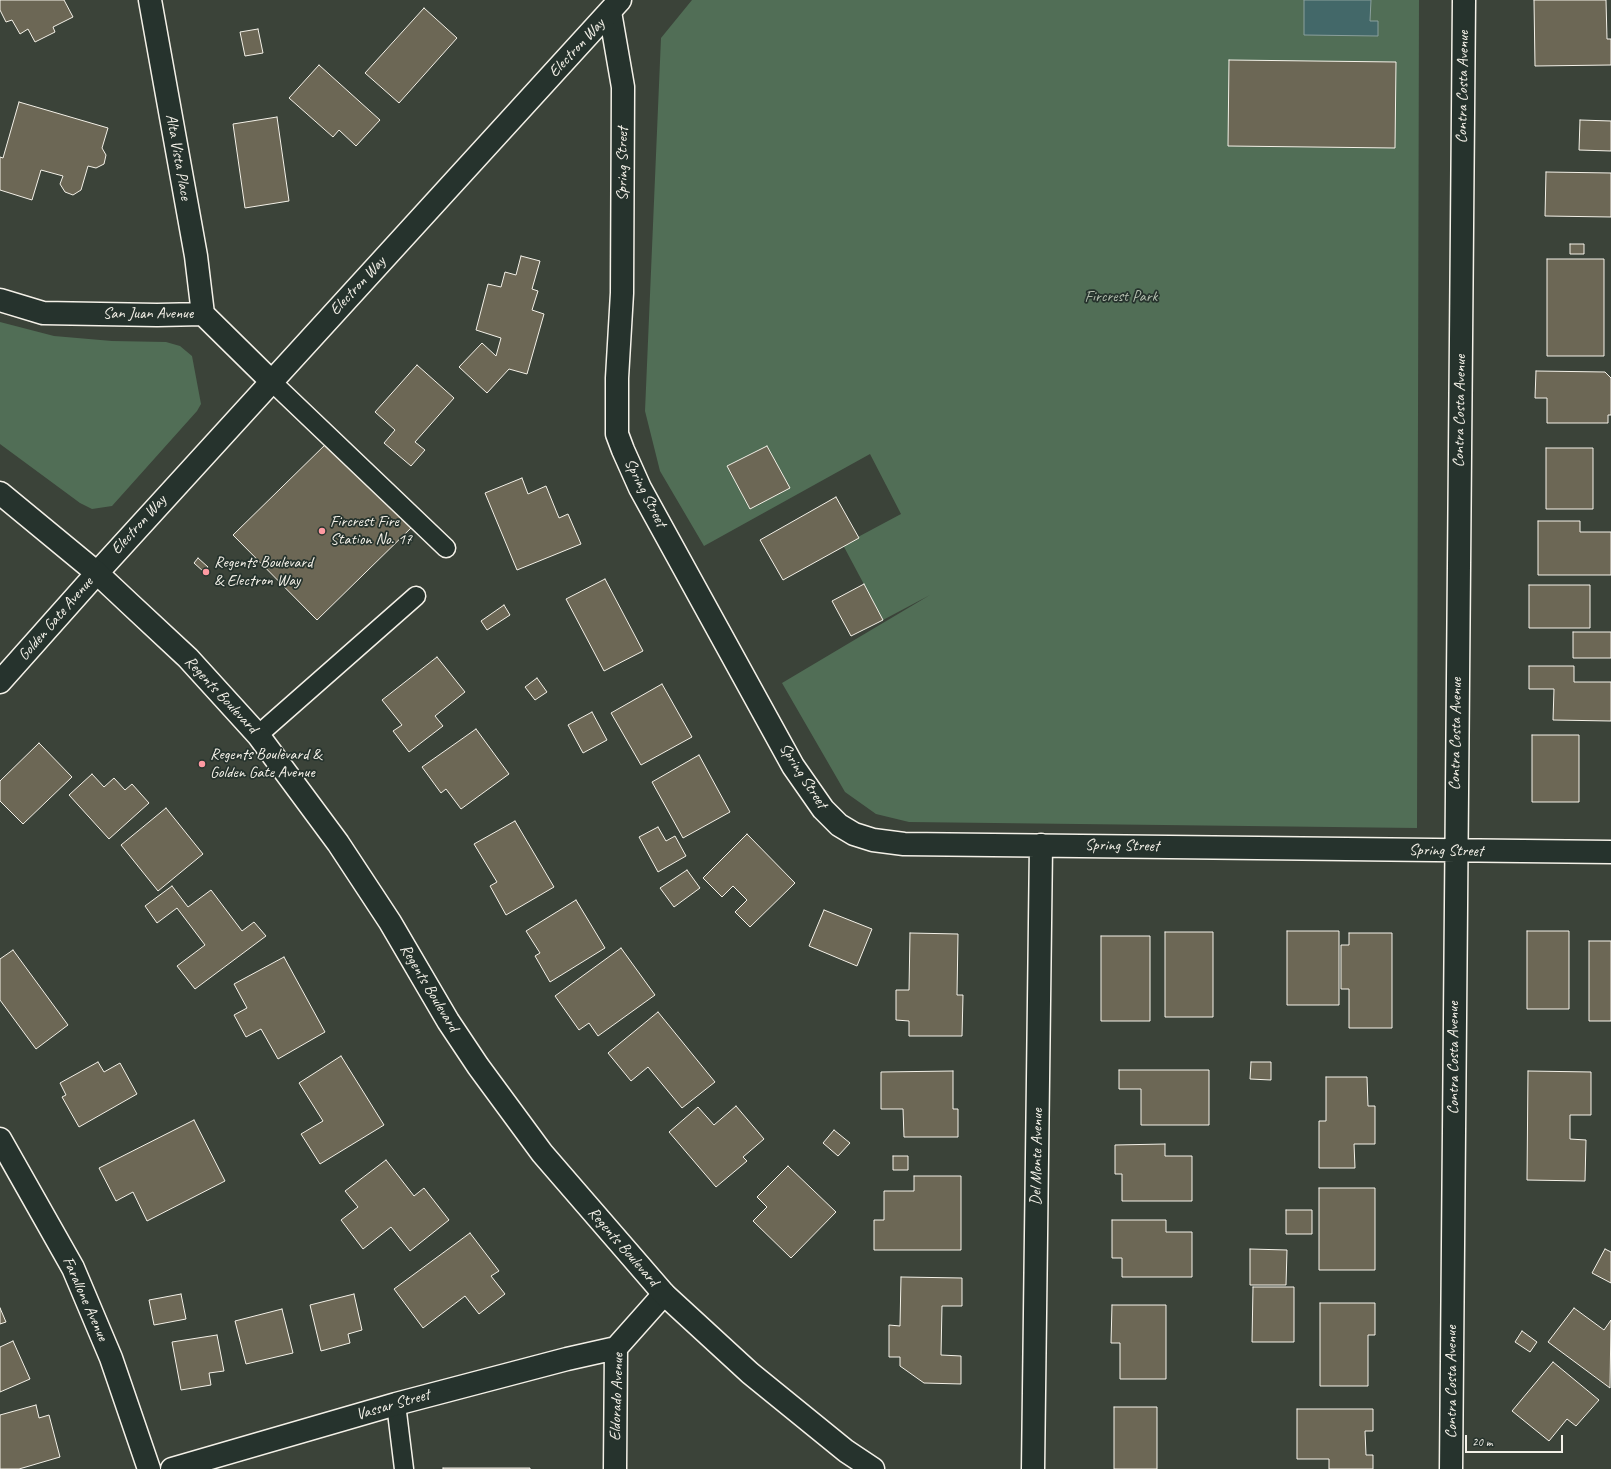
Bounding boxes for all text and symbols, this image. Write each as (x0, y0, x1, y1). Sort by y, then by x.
street label: Electron Way (545, 15, 609, 81)
street label: Contra Costa Avenue (1452, 30, 1474, 144)
street label: Alta Vista Place (161, 113, 195, 201)
street label: Spring Street (613, 127, 633, 201)
street label: Electron Way (326, 253, 390, 319)
park label: Fircrest Park (1085, 287, 1157, 307)
street label: San Juan Avenue (103, 304, 193, 324)
street label: Contra Costa Avenue (1449, 354, 1471, 468)
street label: Spring Street (620, 456, 670, 530)
street label: Electron Way (107, 491, 171, 559)
place label: Fircrest Fire Station No. 17 (330, 512, 412, 550)
marker: Fircrest Fire Station No. 17 (317, 526, 327, 536)
place label: Regents Boulevard & Electron Way (214, 553, 312, 591)
marker: Regents Boulevard & Electron Way (201, 567, 211, 577)
street label: Golden Gate Avenue (14, 573, 98, 665)
street label: Regents Boulevard (180, 652, 262, 738)
street label: Contra Costa Avenue (1445, 677, 1467, 791)
street label: Spring Street (775, 740, 831, 812)
place label: Regents Boulevard & Golden Gate Avenue (210, 745, 321, 783)
marker: Regents Boulevard & Golden Gate Avenue (197, 759, 207, 769)
street label: Spring Street (1085, 836, 1159, 856)
street label: Spring Street (1409, 841, 1483, 861)
street label: Regents Boulevard (395, 941, 463, 1035)
street label: Contra Costa Avenue (1444, 1002, 1464, 1114)
street label: Del Monte Avenue (1027, 1108, 1047, 1206)
street label: Regents Boulevard (583, 1204, 663, 1290)
street label: Farallone Avenue (58, 1254, 112, 1344)
street label: Contra Costa Avenue (1442, 1326, 1462, 1438)
street label: Eldorado Avenue (606, 1353, 628, 1441)
street label: Vassar Street (354, 1385, 432, 1425)
scale bar (1467, 1427, 1565, 1453)
text: 20 m (1472, 1434, 1492, 1450)

